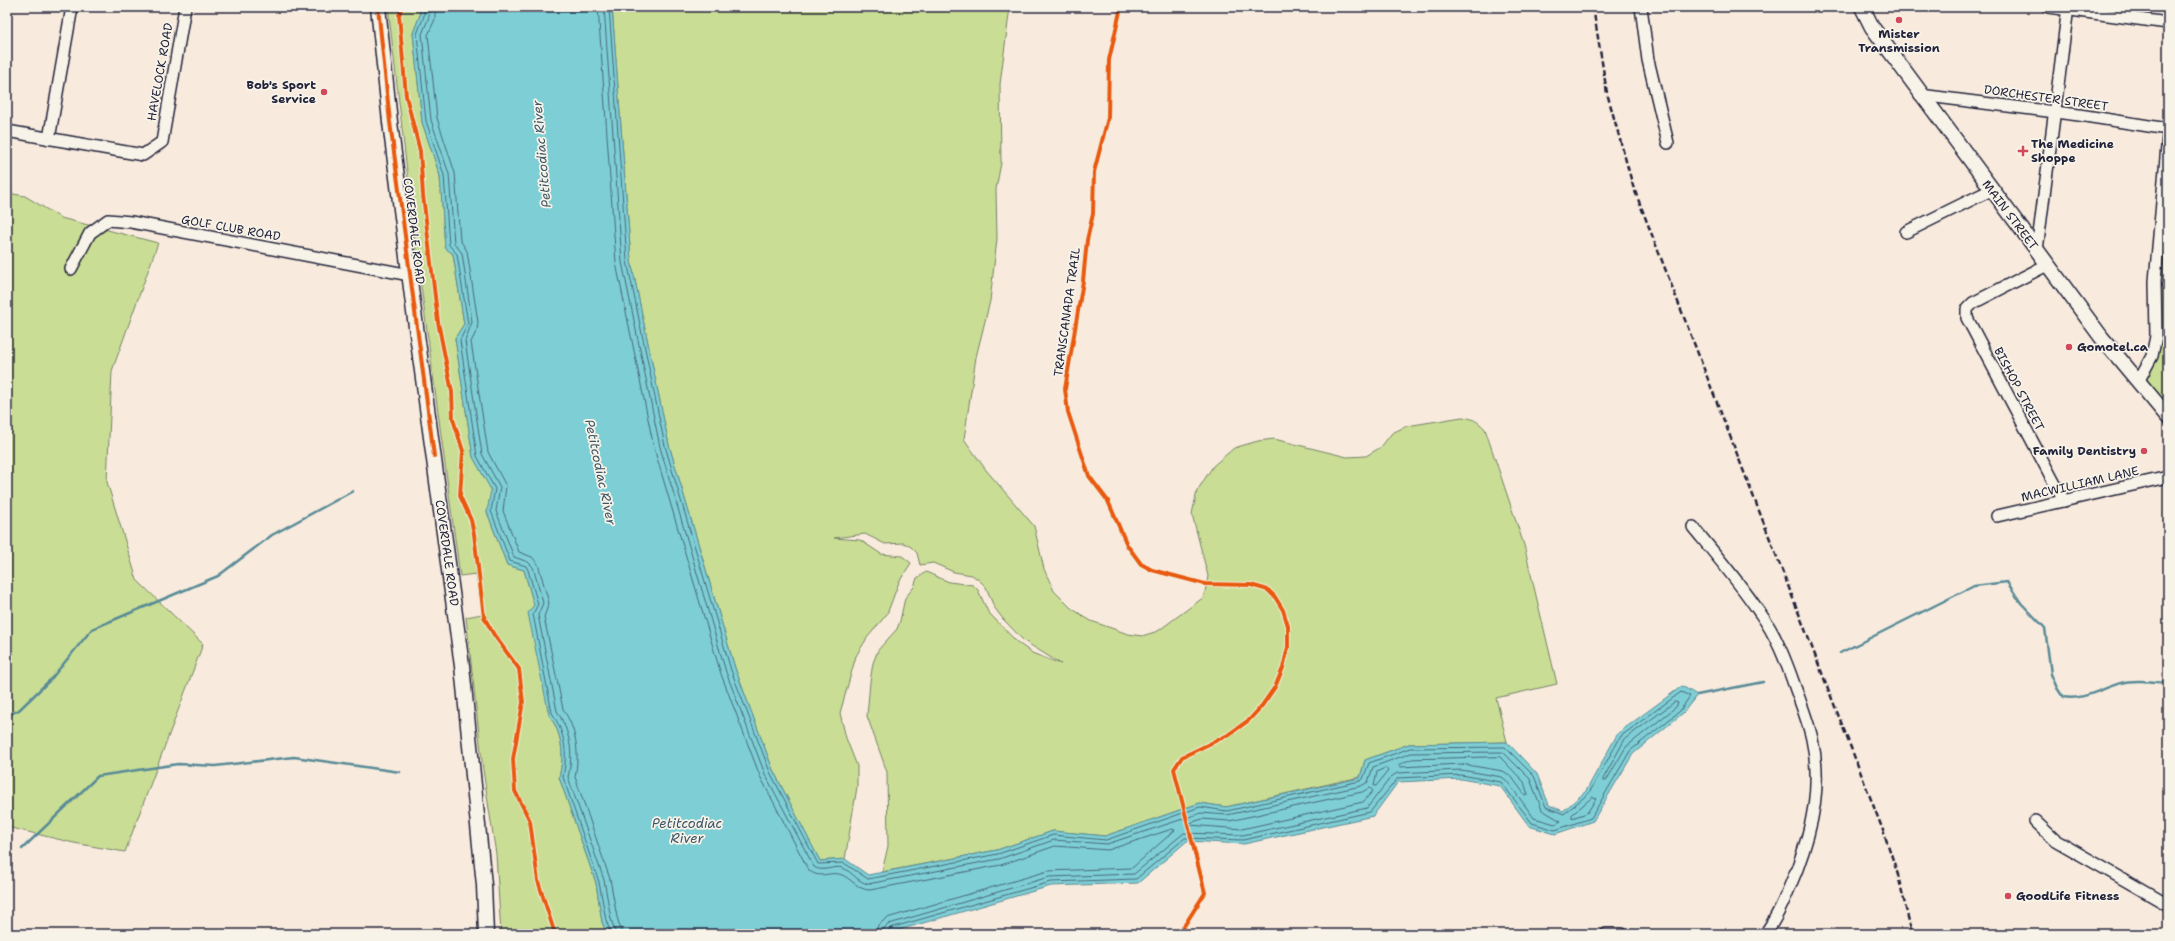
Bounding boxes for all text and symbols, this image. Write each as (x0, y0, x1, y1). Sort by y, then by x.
marker: Mister Transmission (1894, 15, 1904, 25)
street label: HAVELOCK ROAD (144, 22, 177, 122)
place label: Mister Transmission (1858, 26, 1940, 56)
place label: Bob's Sport Service (247, 77, 316, 107)
street label: DORCHESTER STREET (1983, 81, 2110, 115)
marker: Bob's Sport Service (319, 87, 329, 97)
water label: Petitcodiac River (528, 99, 555, 208)
place label: The Medicine Shoppe (2031, 136, 2114, 166)
marker: The Medicine Shoppe (2018, 146, 2028, 156)
street label: COVERDALE ROAD (400, 177, 428, 285)
street label: MAIN STREET (1978, 177, 2042, 254)
street label: GOLF CLUB ROAD (180, 211, 282, 245)
street label: TRANSCANADA TRAIL (1050, 246, 1084, 378)
place label: Gomotel.ca (2077, 339, 2149, 355)
marker: Gomotel.ca (2064, 342, 2074, 352)
street label: BISHOP STREET (1990, 344, 2048, 434)
water label: Petitcodiac River (581, 418, 620, 527)
place label: Family Dentistry (2033, 443, 2136, 459)
marker: Family Dentistry (2139, 446, 2149, 456)
street label: MACWILLIAM LANE (2020, 463, 2140, 505)
street label: COVERDALE ROAD (432, 499, 462, 607)
water label: Petitcodiac River (652, 815, 722, 847)
place label: GoodLife Fitness (2016, 888, 2119, 904)
marker: GoodLife Fitness (2003, 891, 2013, 901)

